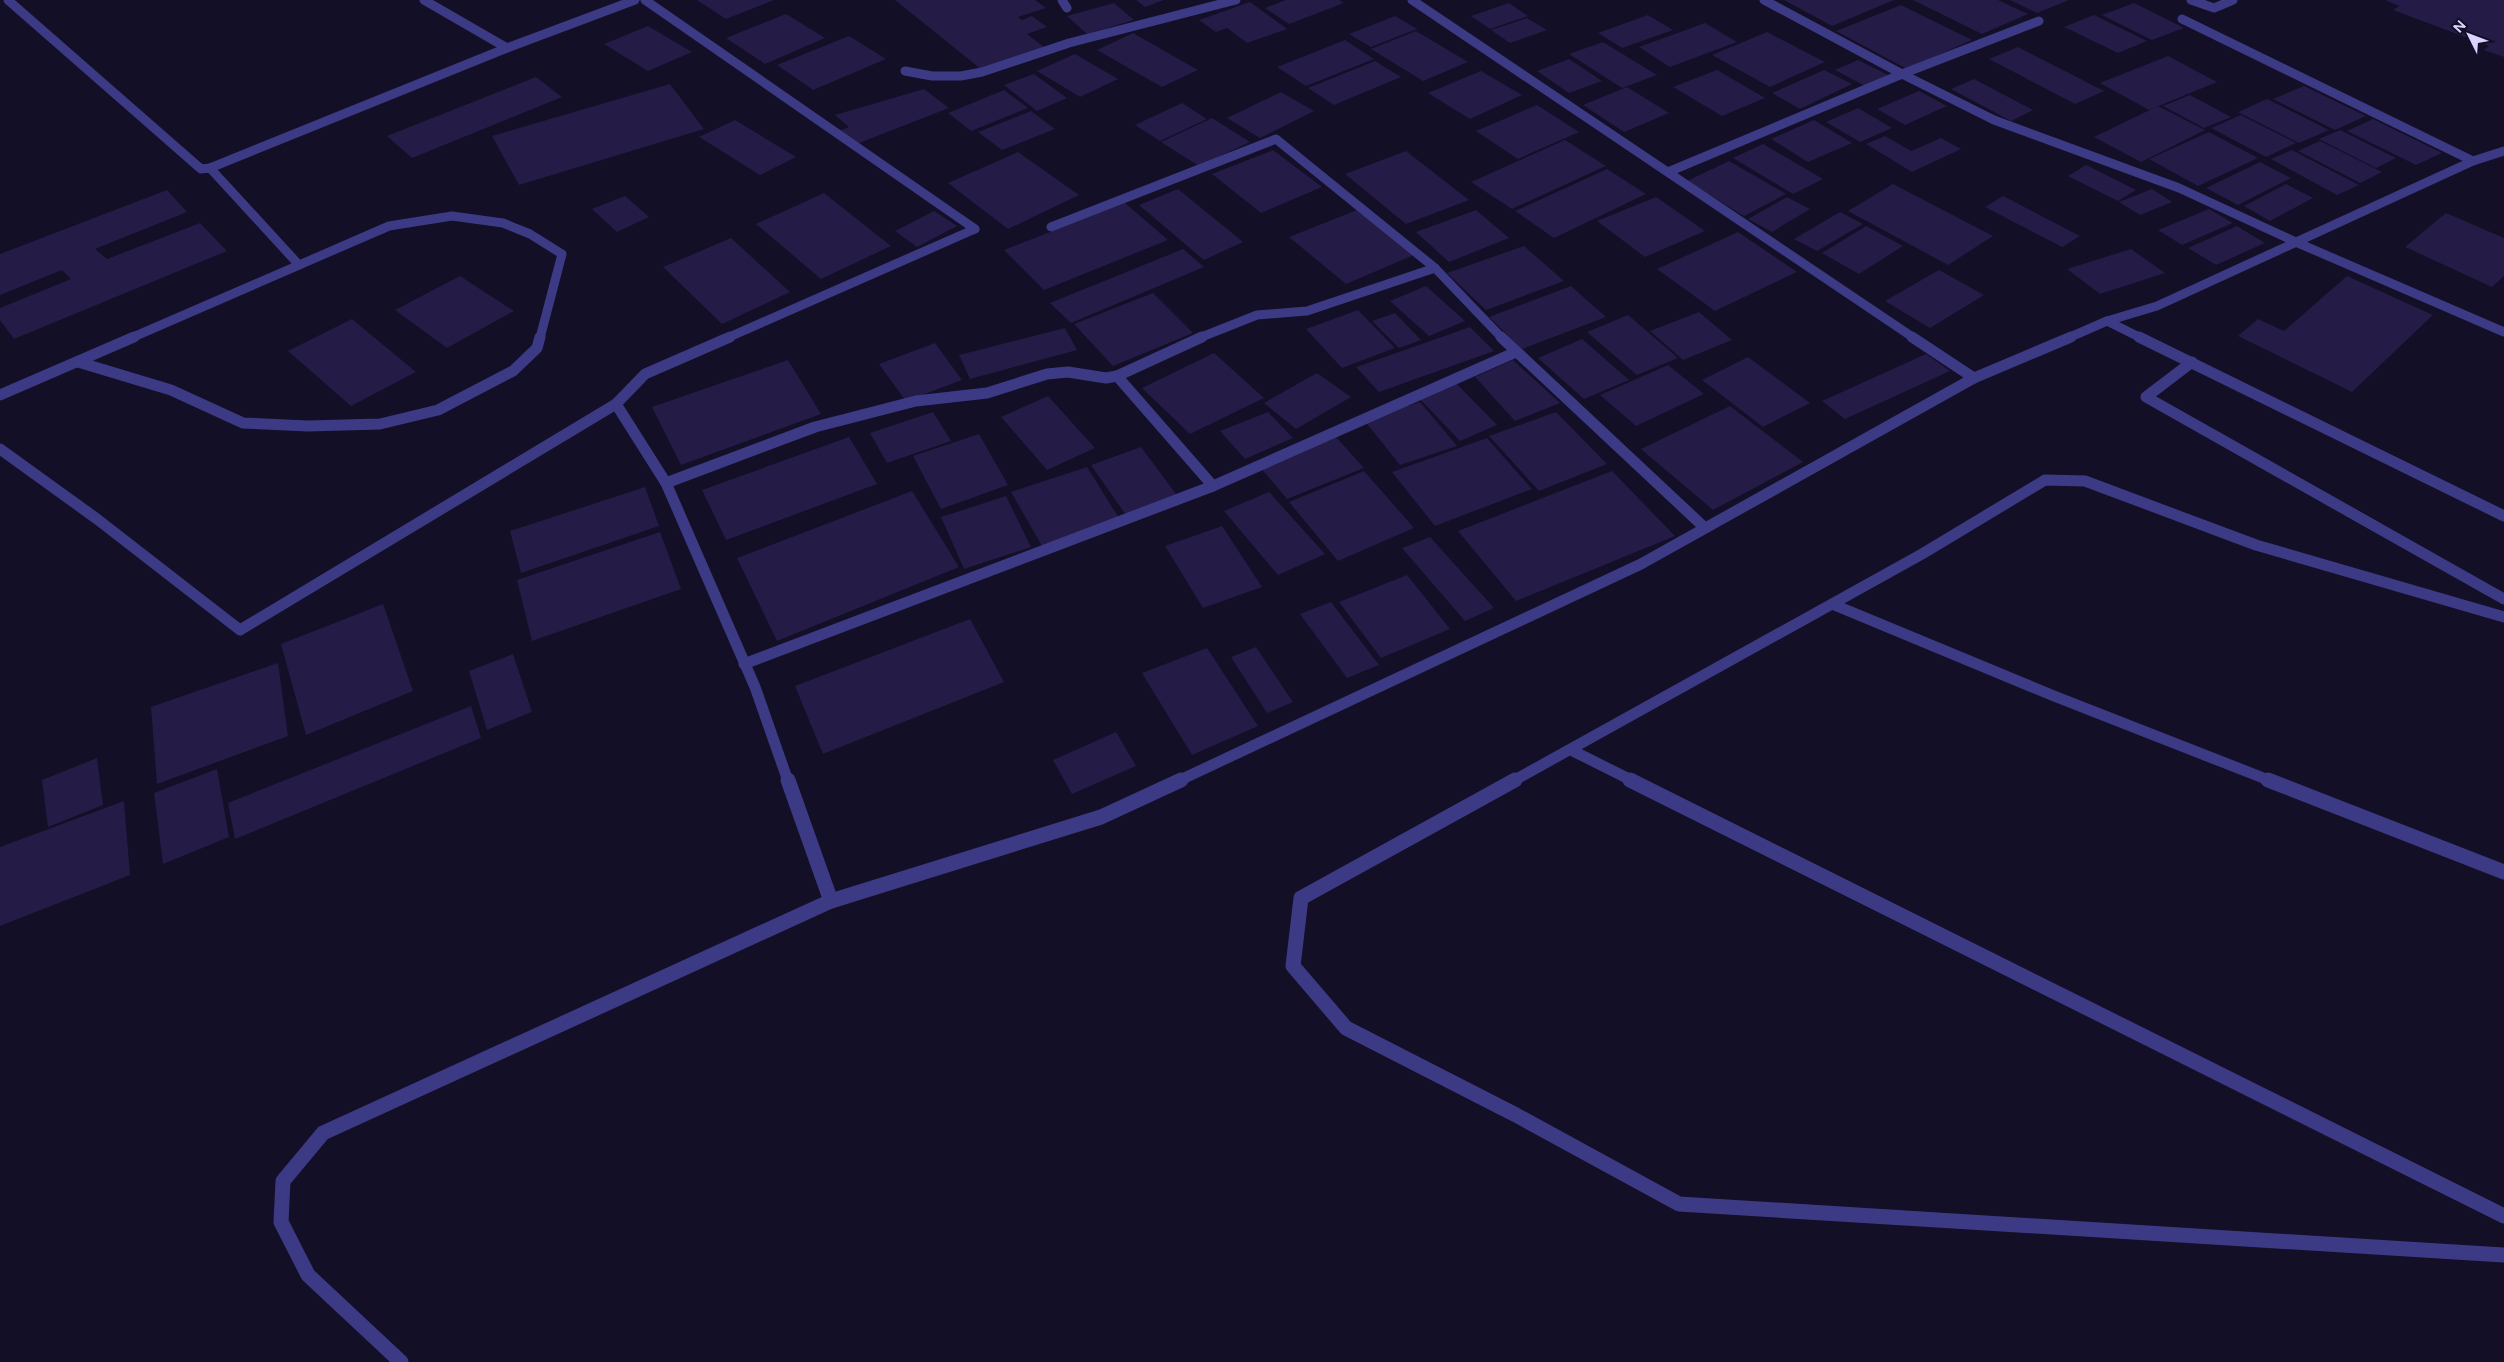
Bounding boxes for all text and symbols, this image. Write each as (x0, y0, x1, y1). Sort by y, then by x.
north arrow (2444, 10, 2494, 60)
text: N (2450, 17, 2470, 36)

